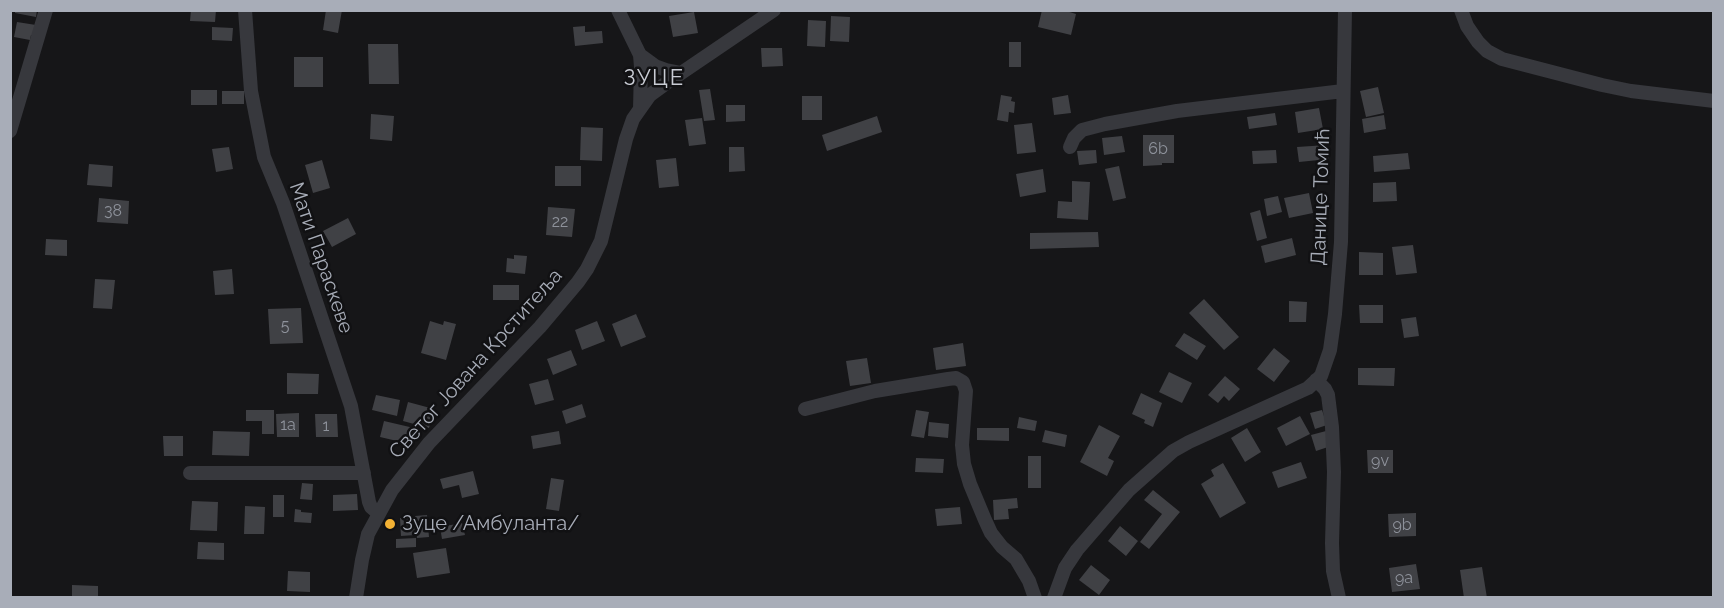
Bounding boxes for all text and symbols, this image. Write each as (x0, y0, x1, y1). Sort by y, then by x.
district label: ЗУЦЕ (623, 65, 685, 91)
street label: Данице Томић (1307, 128, 1335, 266)
house number: 6b (1148, 139, 1168, 159)
street label: Мати Параскеве (284, 179, 358, 337)
house number: 38 (104, 201, 122, 221)
house number: 22 (552, 212, 568, 232)
street label: Светог Јована Крститеља (384, 264, 568, 464)
house number: 5 (281, 316, 289, 336)
house number: 1a (280, 415, 296, 435)
house number: 1 (323, 416, 329, 436)
house number: 9v (1371, 451, 1389, 471)
place label: Зуце /Амбуланта/ (402, 512, 579, 536)
house number: 9b (1392, 515, 1412, 535)
marker: Зуце /Амбуланта/ (383, 517, 397, 531)
house number: 9a (1395, 568, 1413, 588)

